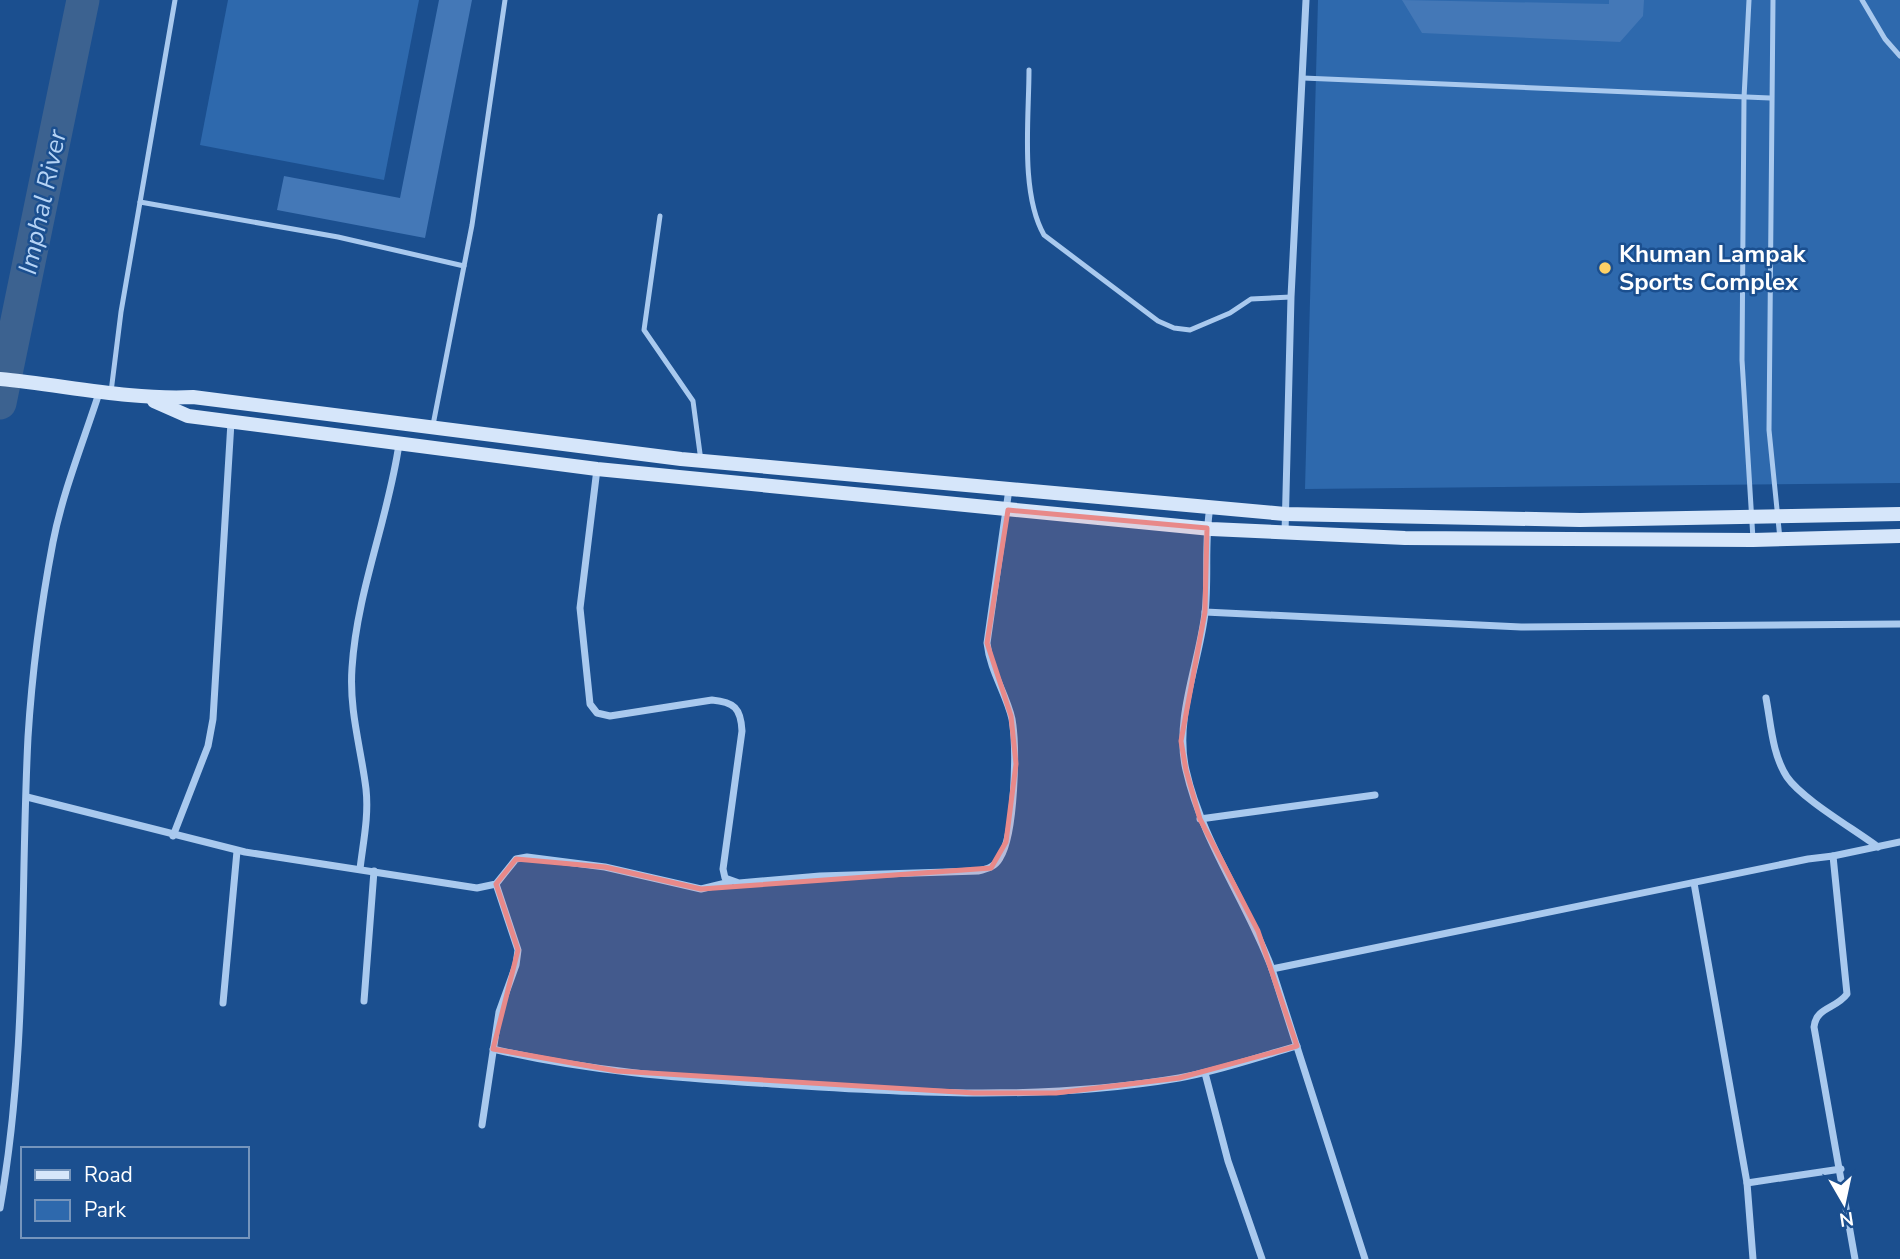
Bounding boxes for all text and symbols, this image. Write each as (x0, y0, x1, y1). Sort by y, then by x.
water label: Imphal River (10, 126, 75, 278)
place label: Khuman Lampak Sports Complex (1619, 238, 1807, 298)
marker: Khuman Lampak Sports Complex (1597, 260, 1613, 276)
legend (21, 1147, 248, 1238)
text: Road (84, 1161, 133, 1189)
north arrow (1809, 1168, 1879, 1238)
text: Park (84, 1196, 126, 1224)
text: N (1837, 1205, 1856, 1233)

